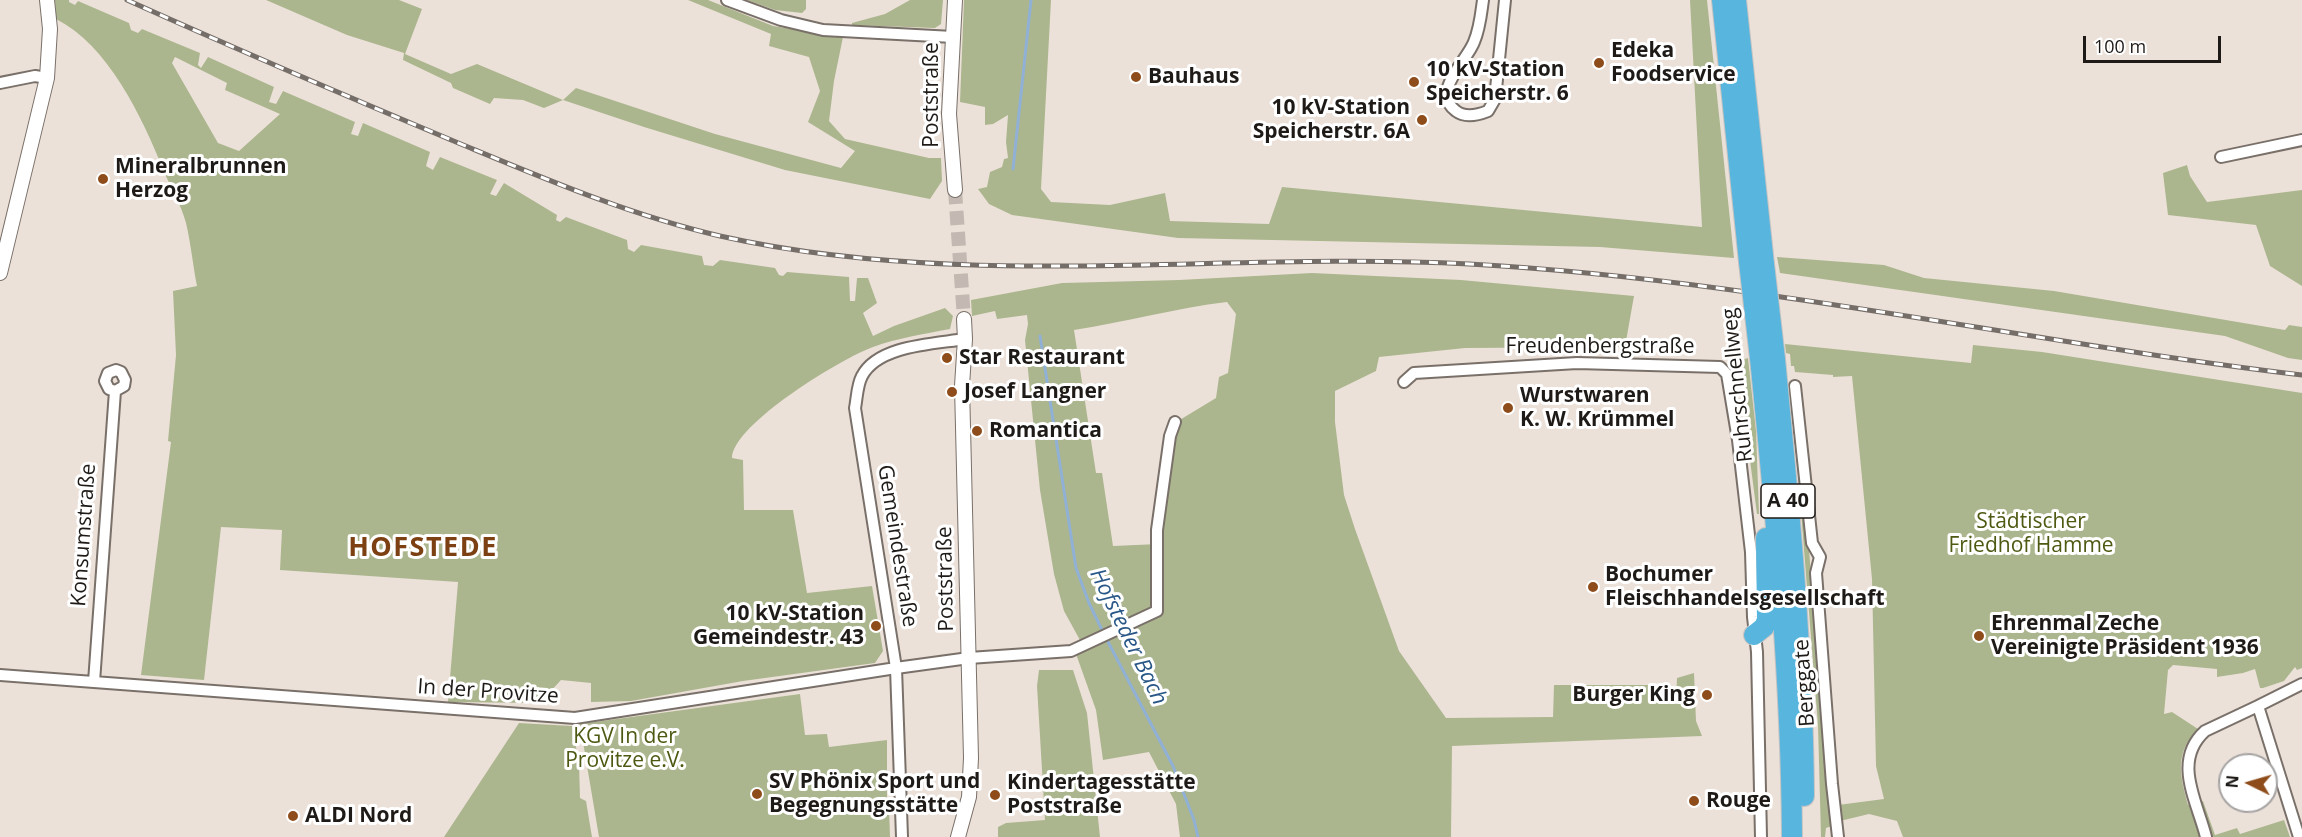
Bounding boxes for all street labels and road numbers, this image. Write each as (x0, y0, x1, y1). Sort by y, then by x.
street label: Poststraße (919, 42, 945, 148)
street label: Ruhrschnellweg (1717, 307, 1759, 463)
street label: Freudenbergstraße (1506, 334, 1694, 360)
street label: Konsumstraße (66, 463, 102, 607)
street label: Gemeindestraße (872, 463, 922, 629)
road number: A 40 (1761, 484, 1815, 518)
street label: Poststraße (932, 526, 960, 632)
street label: Berggate (1789, 638, 1821, 728)
street label: In der Provitze (416, 674, 560, 710)

